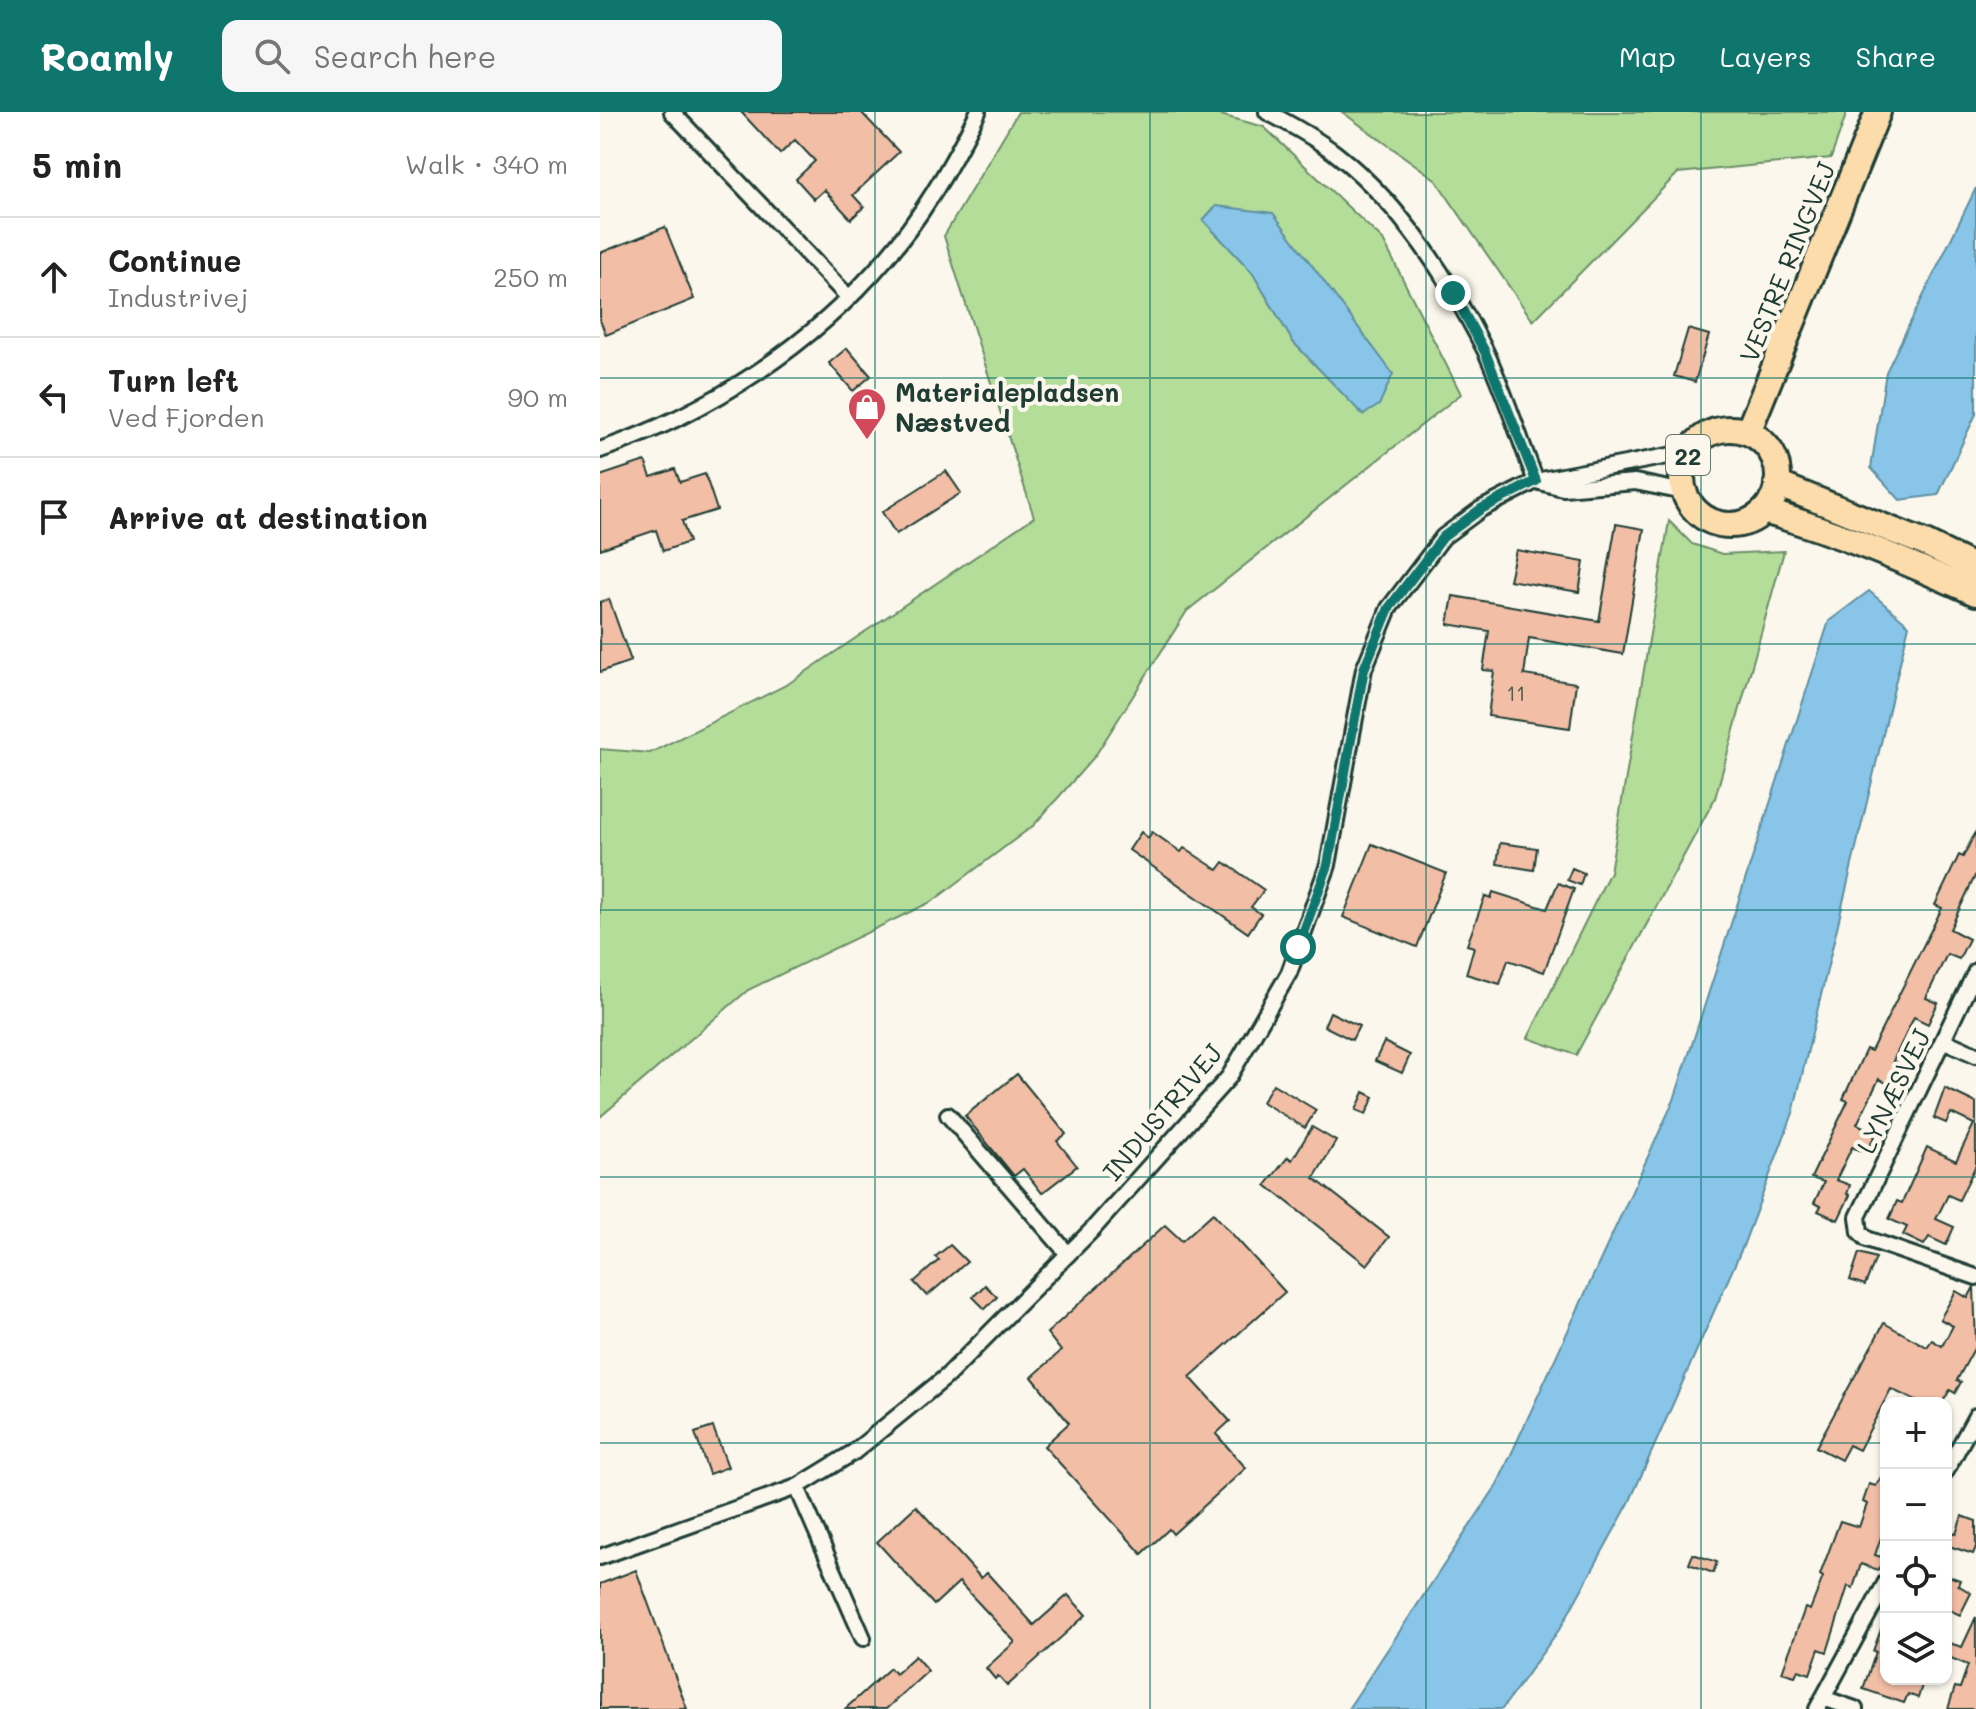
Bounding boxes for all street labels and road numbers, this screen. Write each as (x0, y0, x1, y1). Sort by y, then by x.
street label: VESTRE RINGVEJ (1731, 156, 1843, 367)
road number: 22 (1666, 435, 1710, 475)
street label: LYNÆSVEJ (1848, 1023, 1938, 1159)
street label: INDUSTRIVEJ (1095, 1036, 1230, 1188)

